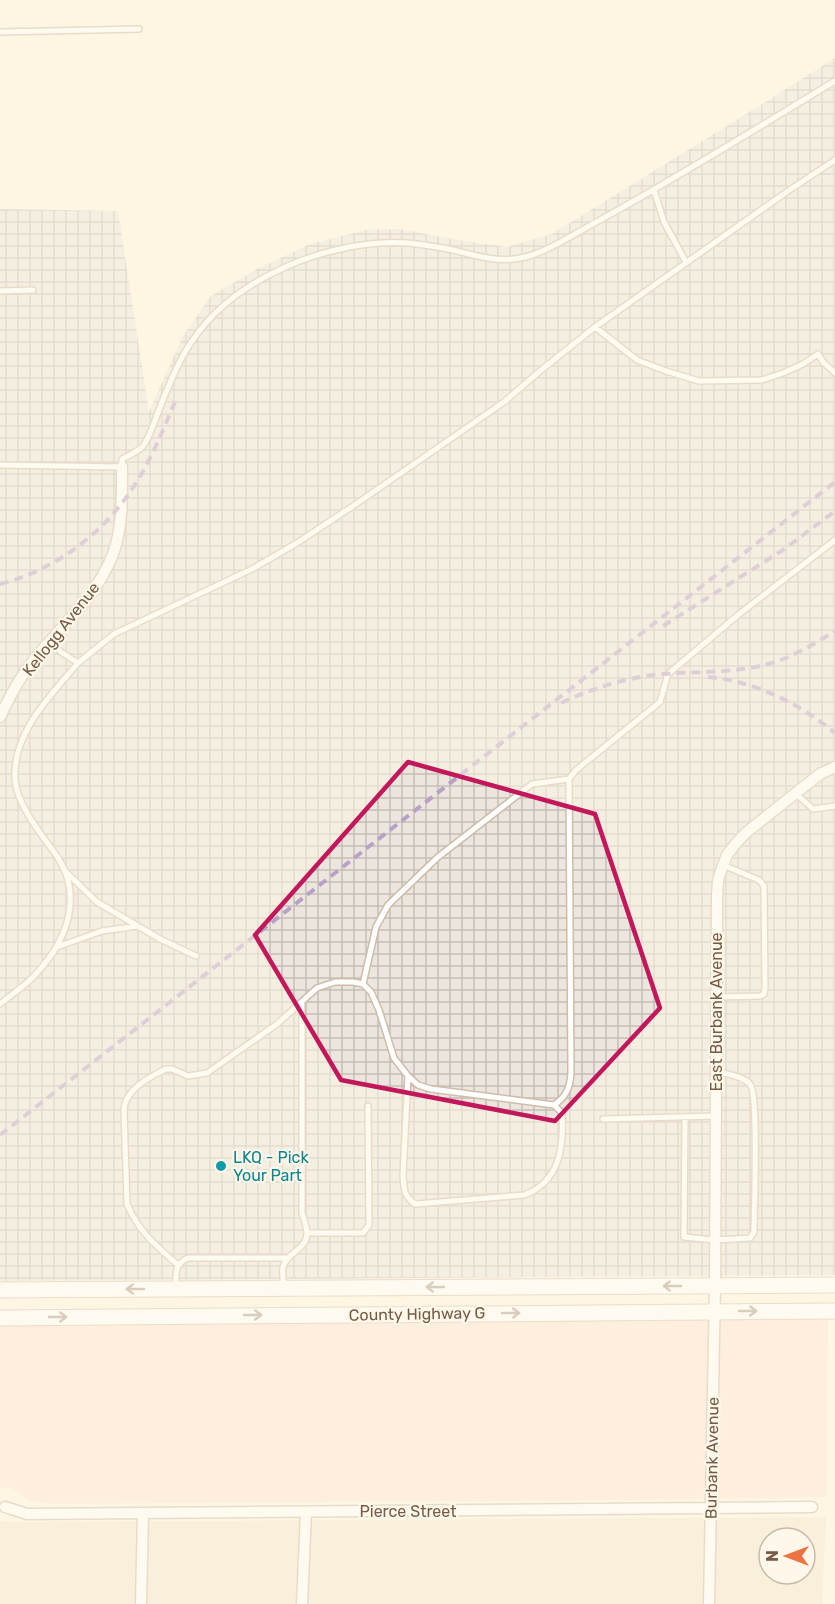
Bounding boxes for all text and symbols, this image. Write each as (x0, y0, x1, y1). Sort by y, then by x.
street label: Kellogg Avenue (19, 578, 104, 680)
street label: East Burbank Avenue (707, 932, 726, 1091)
place label: LKQ - Pick Your Part (233, 1148, 309, 1185)
marker: LKQ - Pick Your Part (214, 1159, 228, 1173)
one-way arrow (662, 1280, 682, 1292)
one-way arrow (425, 1281, 445, 1293)
one-way arrow (125, 1283, 145, 1295)
street label: County Highway G (349, 1303, 485, 1325)
one-way arrow (738, 1305, 758, 1317)
one-way arrow (501, 1307, 521, 1319)
one-way arrow (243, 1309, 263, 1321)
one-way arrow (48, 1311, 68, 1323)
street label: Burbank Avenue (701, 1397, 723, 1519)
street label: Pierce Street (360, 1502, 457, 1521)
north arrow (757, 1526, 817, 1586)
text: N (763, 1550, 782, 1562)

